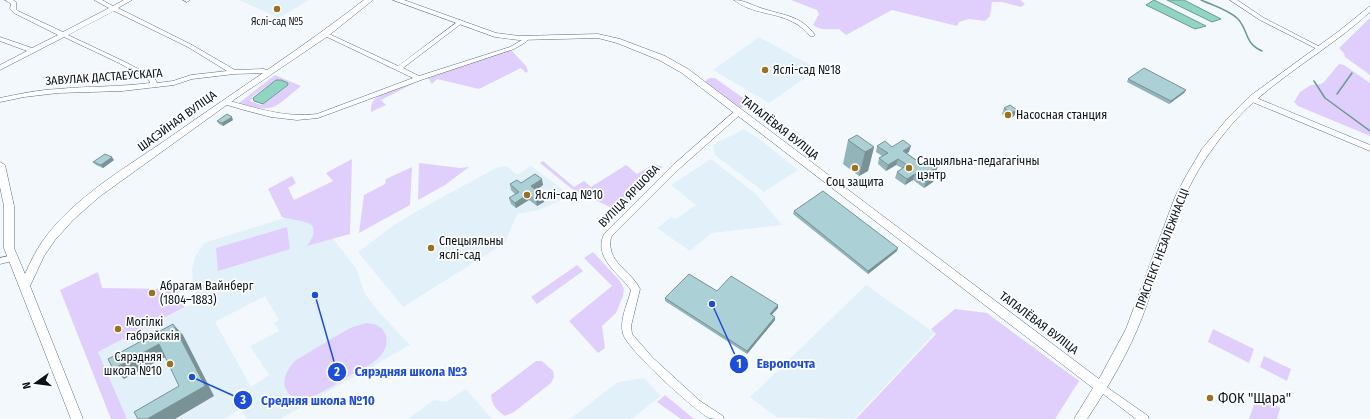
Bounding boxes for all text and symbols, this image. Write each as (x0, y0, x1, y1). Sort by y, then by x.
marker: Яслі-сад №5 (272, 4, 282, 14)
place label: Яслі-сад №5 (251, 15, 304, 28)
place label: Яслі-сад №18 (773, 63, 841, 77)
street label: ЗАВУЛАК ДАСТАЕЎСКАГА (45, 65, 164, 88)
marker: Яслі-сад №18 (760, 65, 770, 75)
street label: ШАСЭЙНАЯ ВУЛІЦА (134, 87, 220, 154)
street label: ТАПАЛЁВАЯ ВУЛІЦА (738, 92, 823, 163)
place label: Насосная станция (1016, 108, 1107, 122)
marker: Насосная станция (1003, 110, 1013, 120)
place label: Сацыяльна-педагагічны цэнтр (917, 154, 1040, 182)
street label: ВУЛІЦА ЯРШОВА (596, 161, 663, 230)
marker: Соц защита (850, 163, 860, 173)
marker: Сацыяльна-педагагічны цэнтр (904, 163, 914, 173)
place label: Соц защита (826, 175, 884, 189)
street label: ПРАСПЕКТ НЕЗАЛЕЖНАСЦІ (1132, 186, 1192, 312)
place label: Яслі-сад №10 (535, 188, 603, 202)
marker: Яслі-сад №10 (522, 190, 532, 200)
place label: Спецыяльны яслі-сад (439, 234, 504, 262)
marker: Спецыяльны яслі-сад (426, 243, 436, 253)
place label: Абрагам Вайнберг (1804–1883) (160, 279, 254, 307)
marker: Абрагам Вайнберг (1804–1883) (147, 288, 157, 298)
street label: ТАПАЛЁВАЯ ВУЛІЦА (997, 288, 1082, 358)
place label: Могілкі габрэйскія (126, 315, 180, 343)
marker: Могілкі габрэйскія (113, 324, 123, 334)
place label: Сярэдняя школа №10 (104, 350, 162, 378)
callout: Европочта (729, 351, 824, 376)
text: Европочта (757, 356, 816, 371)
text: 1 (736, 357, 742, 371)
marker: Сярэдняя школа №10 (165, 359, 175, 369)
callout: Сярэдняя школа №3 (327, 359, 476, 384)
north arrow (16, 363, 56, 403)
text: Сярэдняя школа №3 (355, 364, 467, 379)
text: 2 (333, 365, 340, 379)
text: N (20, 381, 34, 390)
callout: Средняя школа №10 (233, 388, 383, 413)
place label: ФОК "Щара" (1218, 390, 1291, 407)
text: 3 (239, 393, 246, 407)
text: Средняя школа №10 (261, 393, 375, 408)
marker: ФОК "Щара" (1205, 393, 1215, 403)

